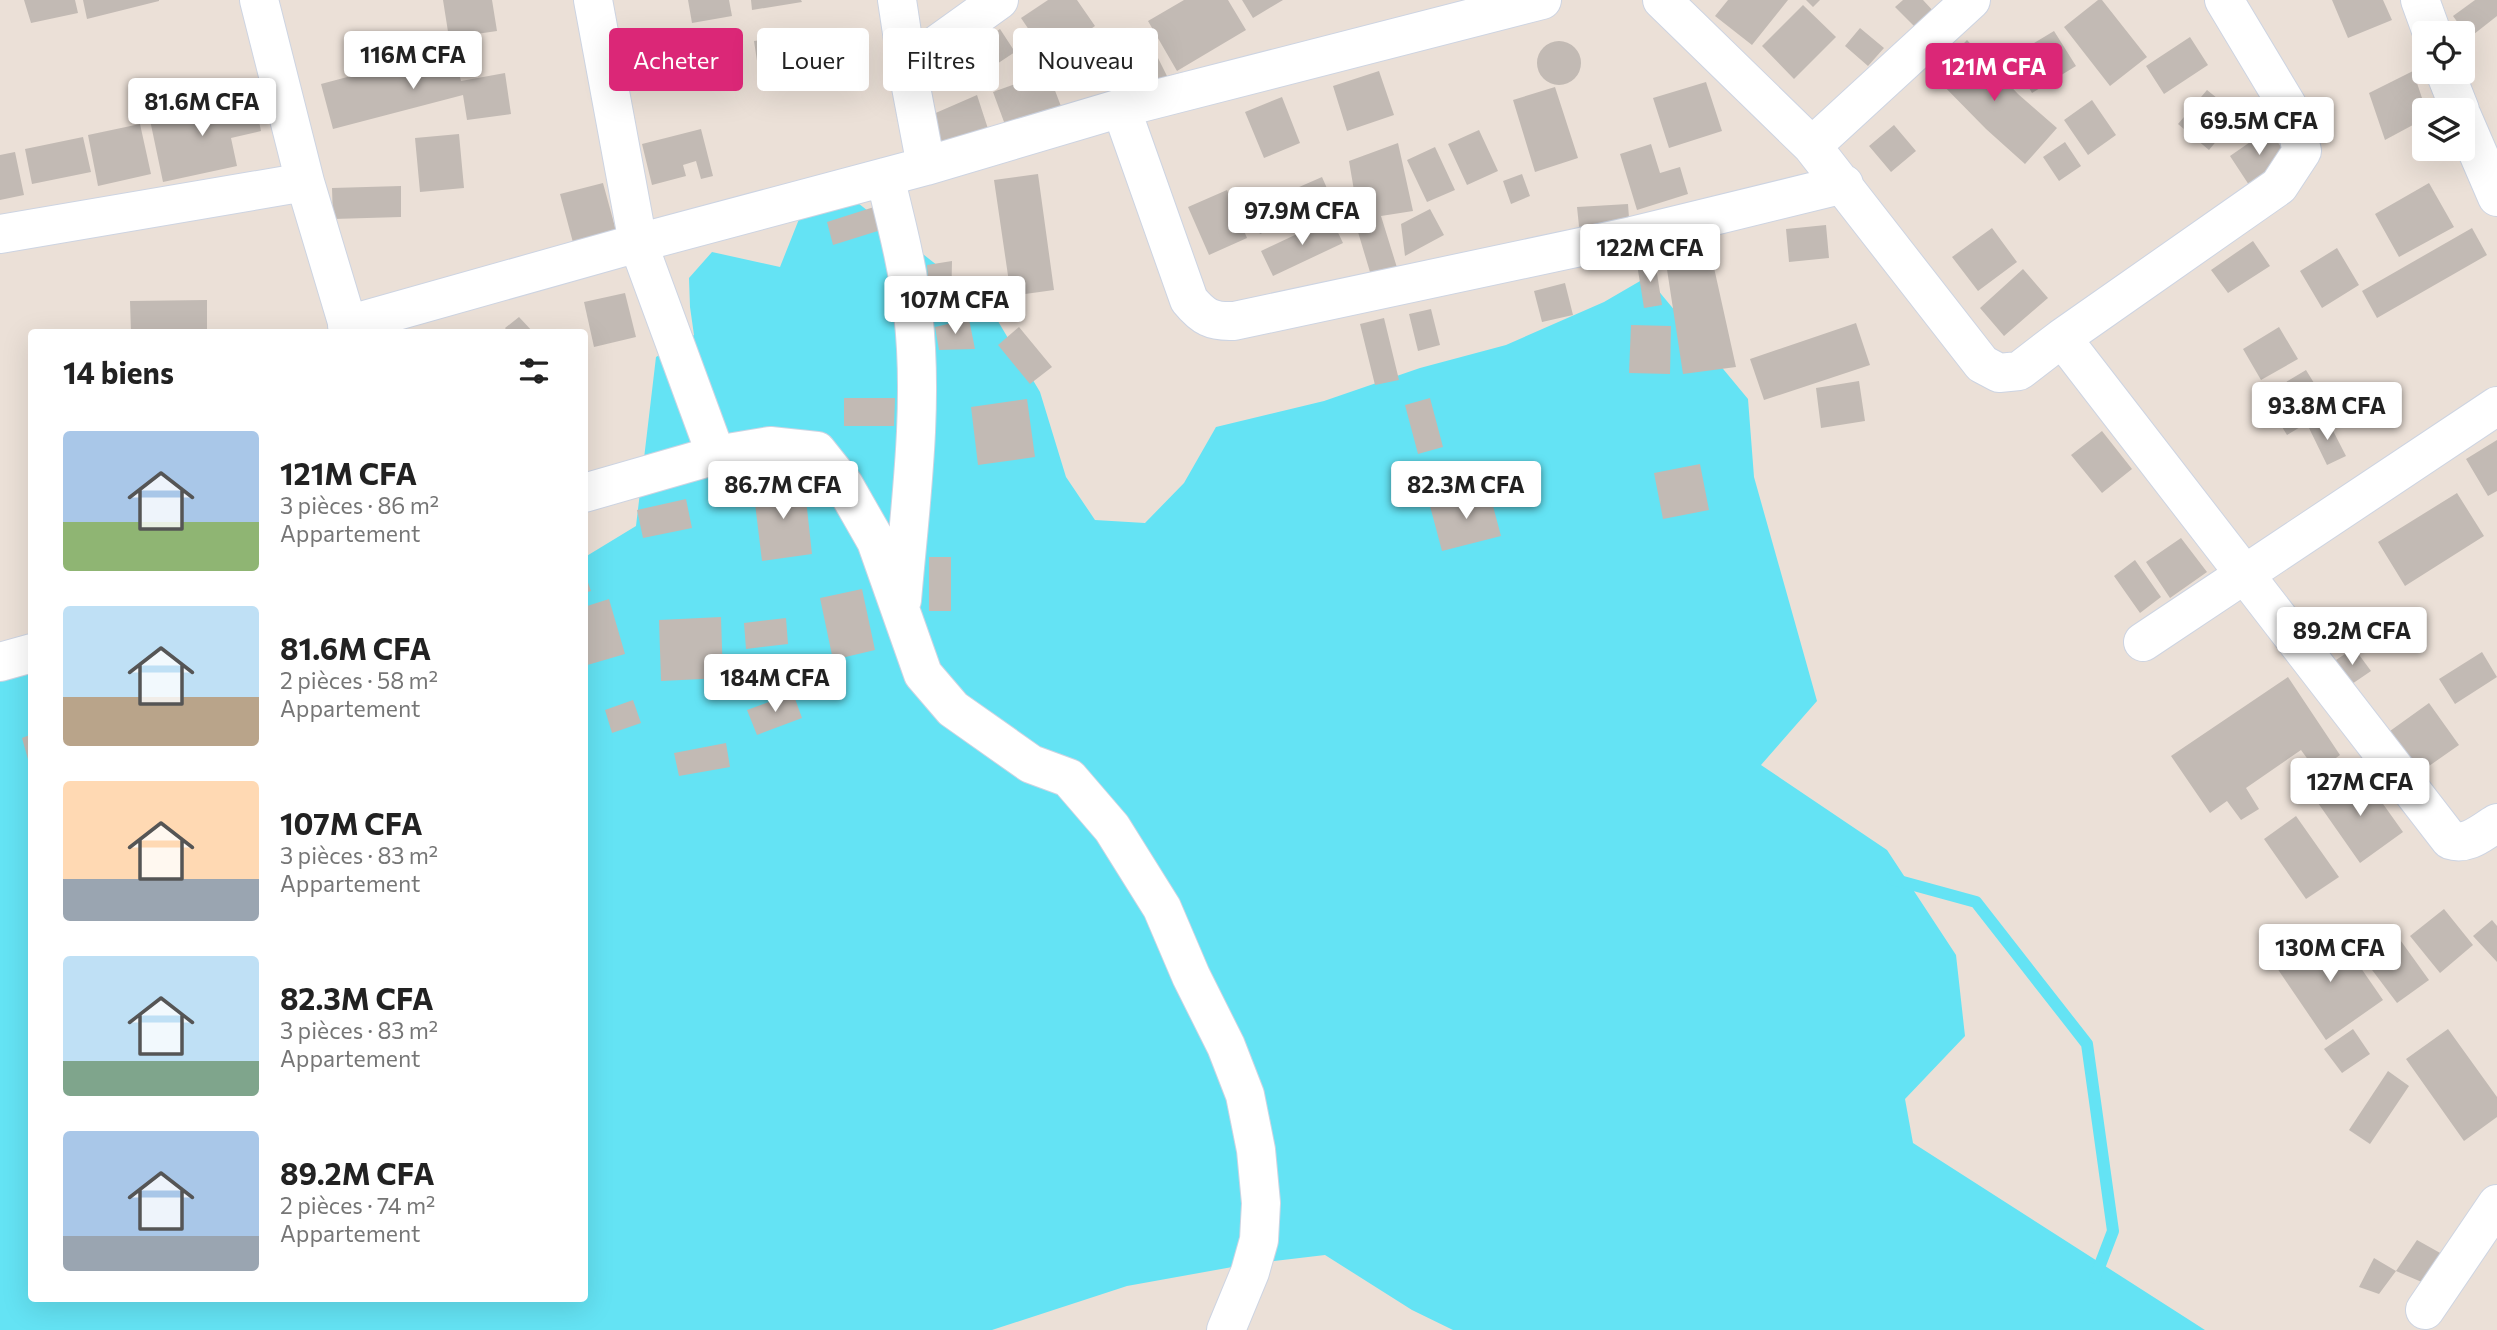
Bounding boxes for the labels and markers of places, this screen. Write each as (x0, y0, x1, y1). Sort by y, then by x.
pin: 116M CFA (341, 32, 485, 91)
pin: 121M CFA (1922, 43, 2066, 103)
pin: 81.6M CFA (122, 78, 282, 138)
pin: 69.5M CFA (2179, 97, 2339, 157)
pin: 97.9M CFA (1222, 188, 1382, 247)
pin: 122M CFA (1578, 224, 1722, 284)
pin: 107M CFA (883, 276, 1027, 336)
pin: 93.8M CFA (2247, 382, 2407, 442)
pin: 86.7M CFA (703, 462, 863, 521)
pin: 82.3M CFA (1386, 462, 1546, 521)
pin: 89.2M CFA (2272, 608, 2432, 667)
pin: 184M CFA (703, 654, 847, 714)
pin: 127M CFA (2288, 758, 2432, 818)
pin: 130M CFA (2258, 925, 2402, 984)

